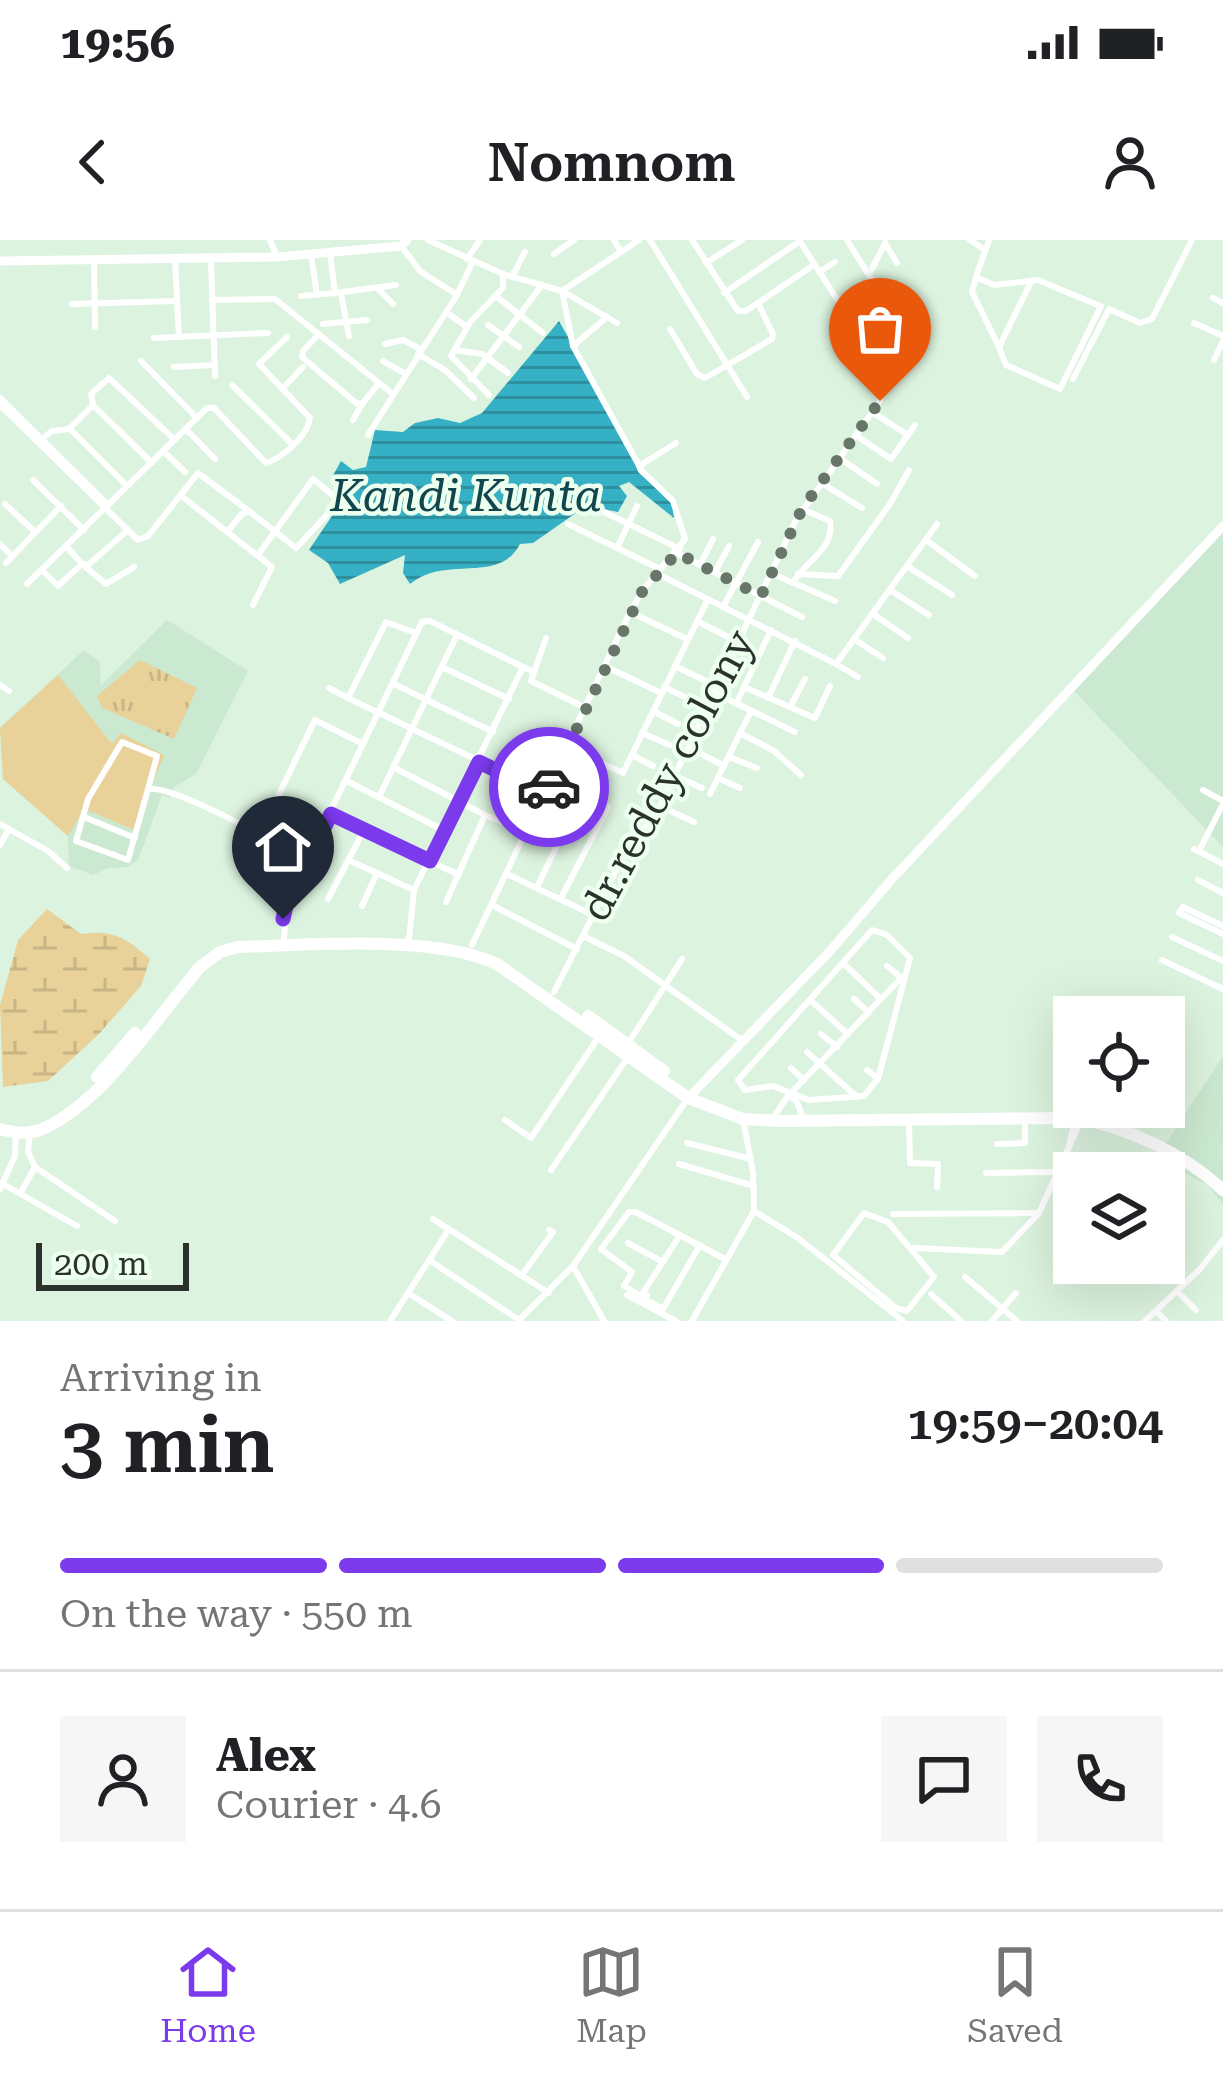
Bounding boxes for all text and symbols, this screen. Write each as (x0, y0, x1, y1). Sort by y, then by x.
text: 19:56 (60, 16, 175, 69)
icon: back (60, 129, 126, 195)
icon: person (1097, 129, 1163, 195)
text: Nomnom (487, 131, 736, 194)
pin (829, 278, 931, 401)
icon: bag (847, 296, 913, 362)
water label: Kandi Kunta (329, 469, 602, 522)
street label: dr.reddy colony (570, 621, 765, 929)
courier (489, 727, 609, 847)
icon: car (516, 754, 582, 820)
pin (232, 796, 334, 919)
icon: home (250, 814, 316, 880)
map controls (1053, 996, 1185, 1284)
button: locate (1053, 996, 1185, 1128)
button: layers (1053, 1152, 1185, 1284)
scale bar (36, 1237, 189, 1290)
text: 200 m (54, 1244, 148, 1283)
text: Arriving in (60, 1355, 262, 1401)
text: 19:59–20:04 (907, 1397, 1163, 1450)
text: 3 min (60, 1400, 275, 1491)
text: On the way · 550 m (60, 1591, 412, 1637)
button: person (60, 1716, 186, 1842)
button: chat (881, 1716, 1007, 1842)
button: phone (1037, 1716, 1163, 1842)
text: Alex (216, 1729, 316, 1782)
text: Courier · 4.6 (216, 1782, 442, 1828)
tab: Home (160, 1939, 256, 2050)
tab: Map (576, 1939, 647, 2050)
tab: Saved (967, 1939, 1063, 2050)

